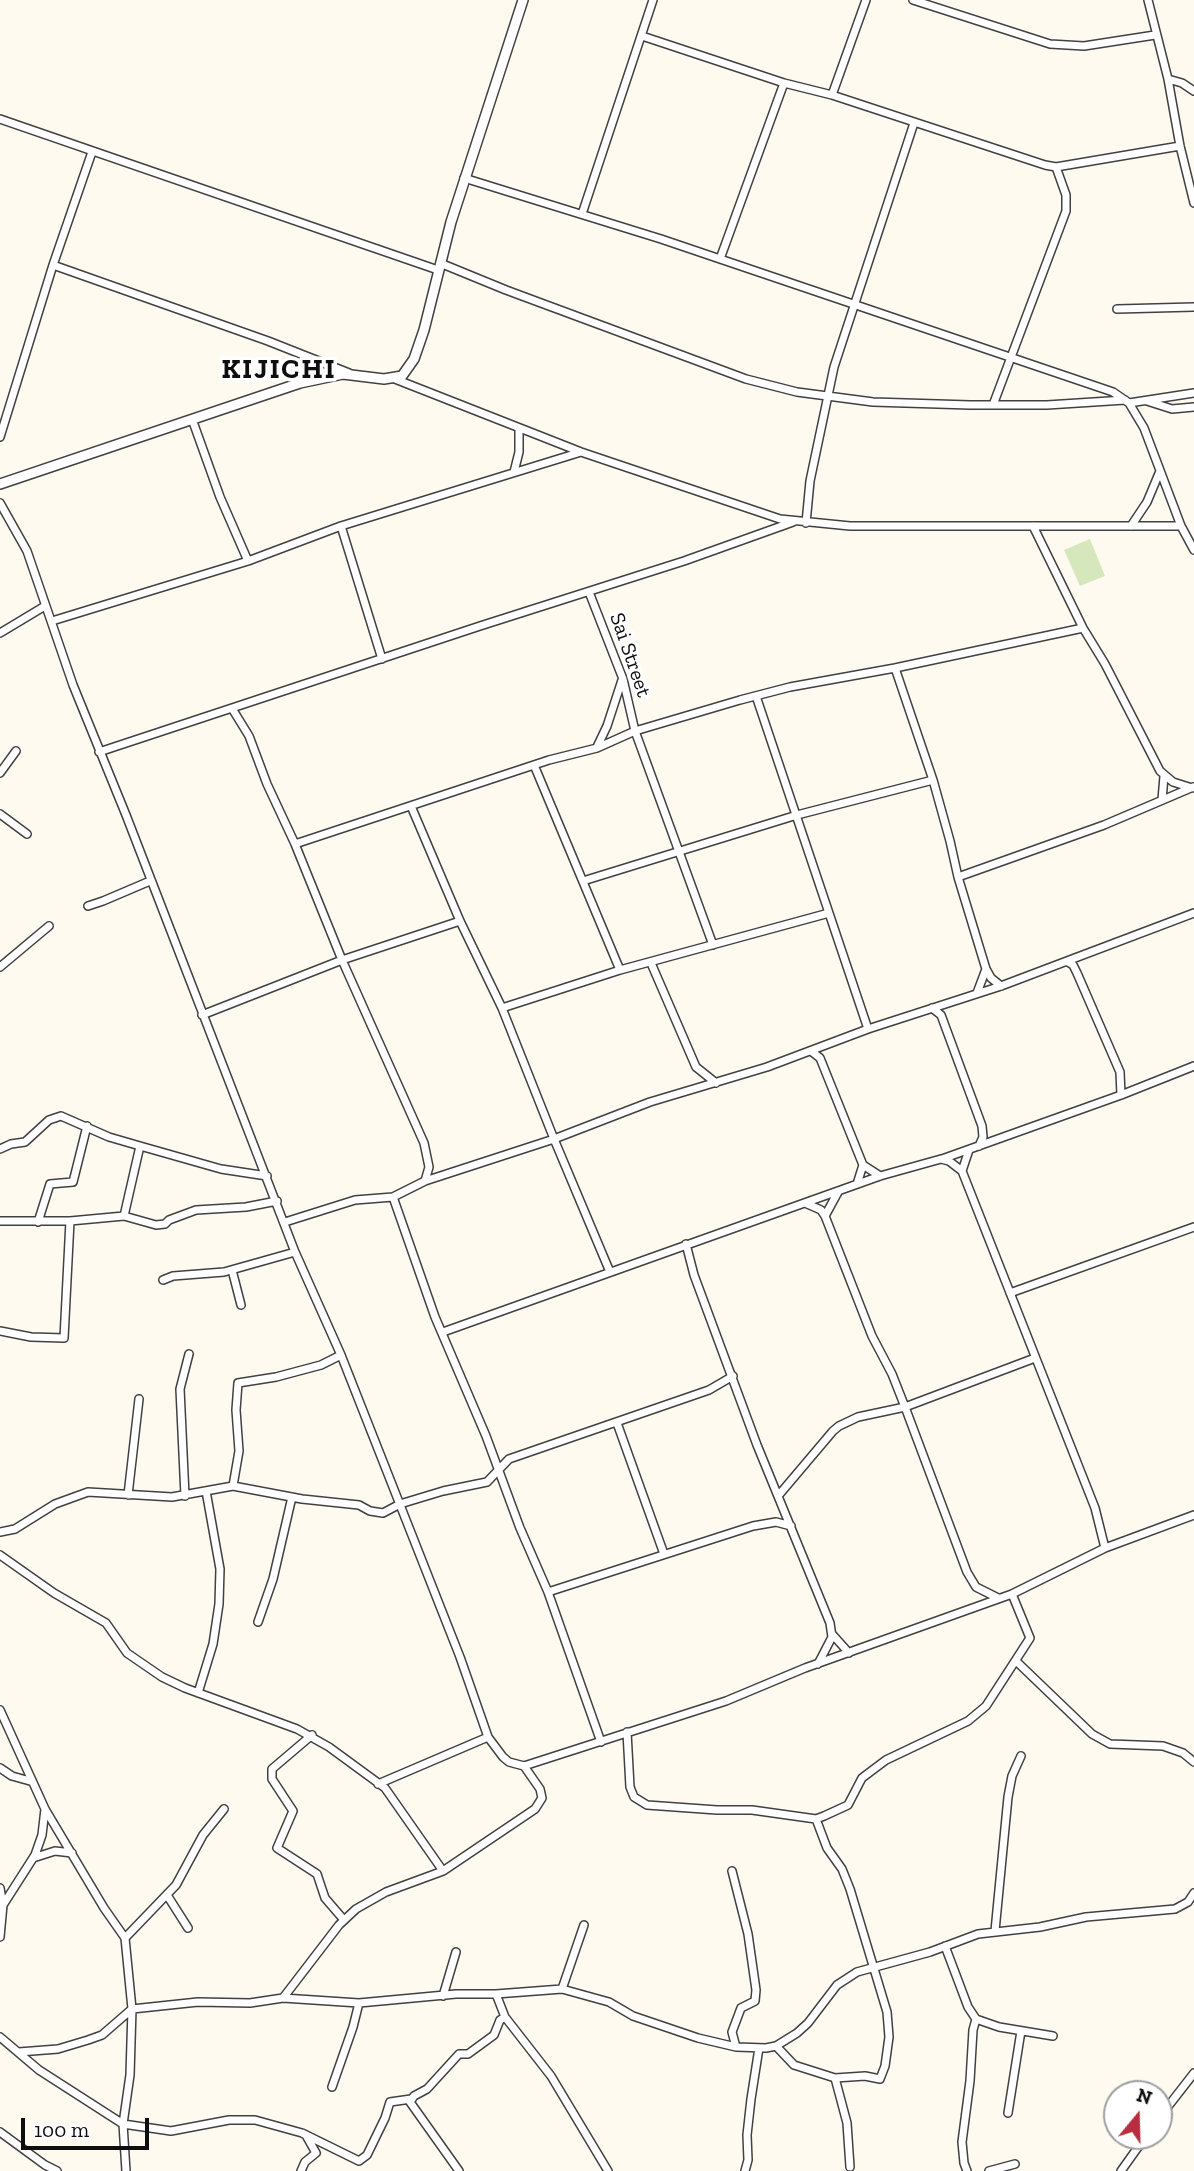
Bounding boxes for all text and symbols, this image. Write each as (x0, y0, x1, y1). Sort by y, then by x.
district label: KIJICHI (222, 353, 336, 387)
street label: Sai Street (604, 610, 656, 700)
north arrow (1103, 2080, 1173, 2150)
text: N (1134, 2083, 1155, 2110)
scale bar (24, 2104, 152, 2148)
text: 100 m (34, 2117, 89, 2142)

